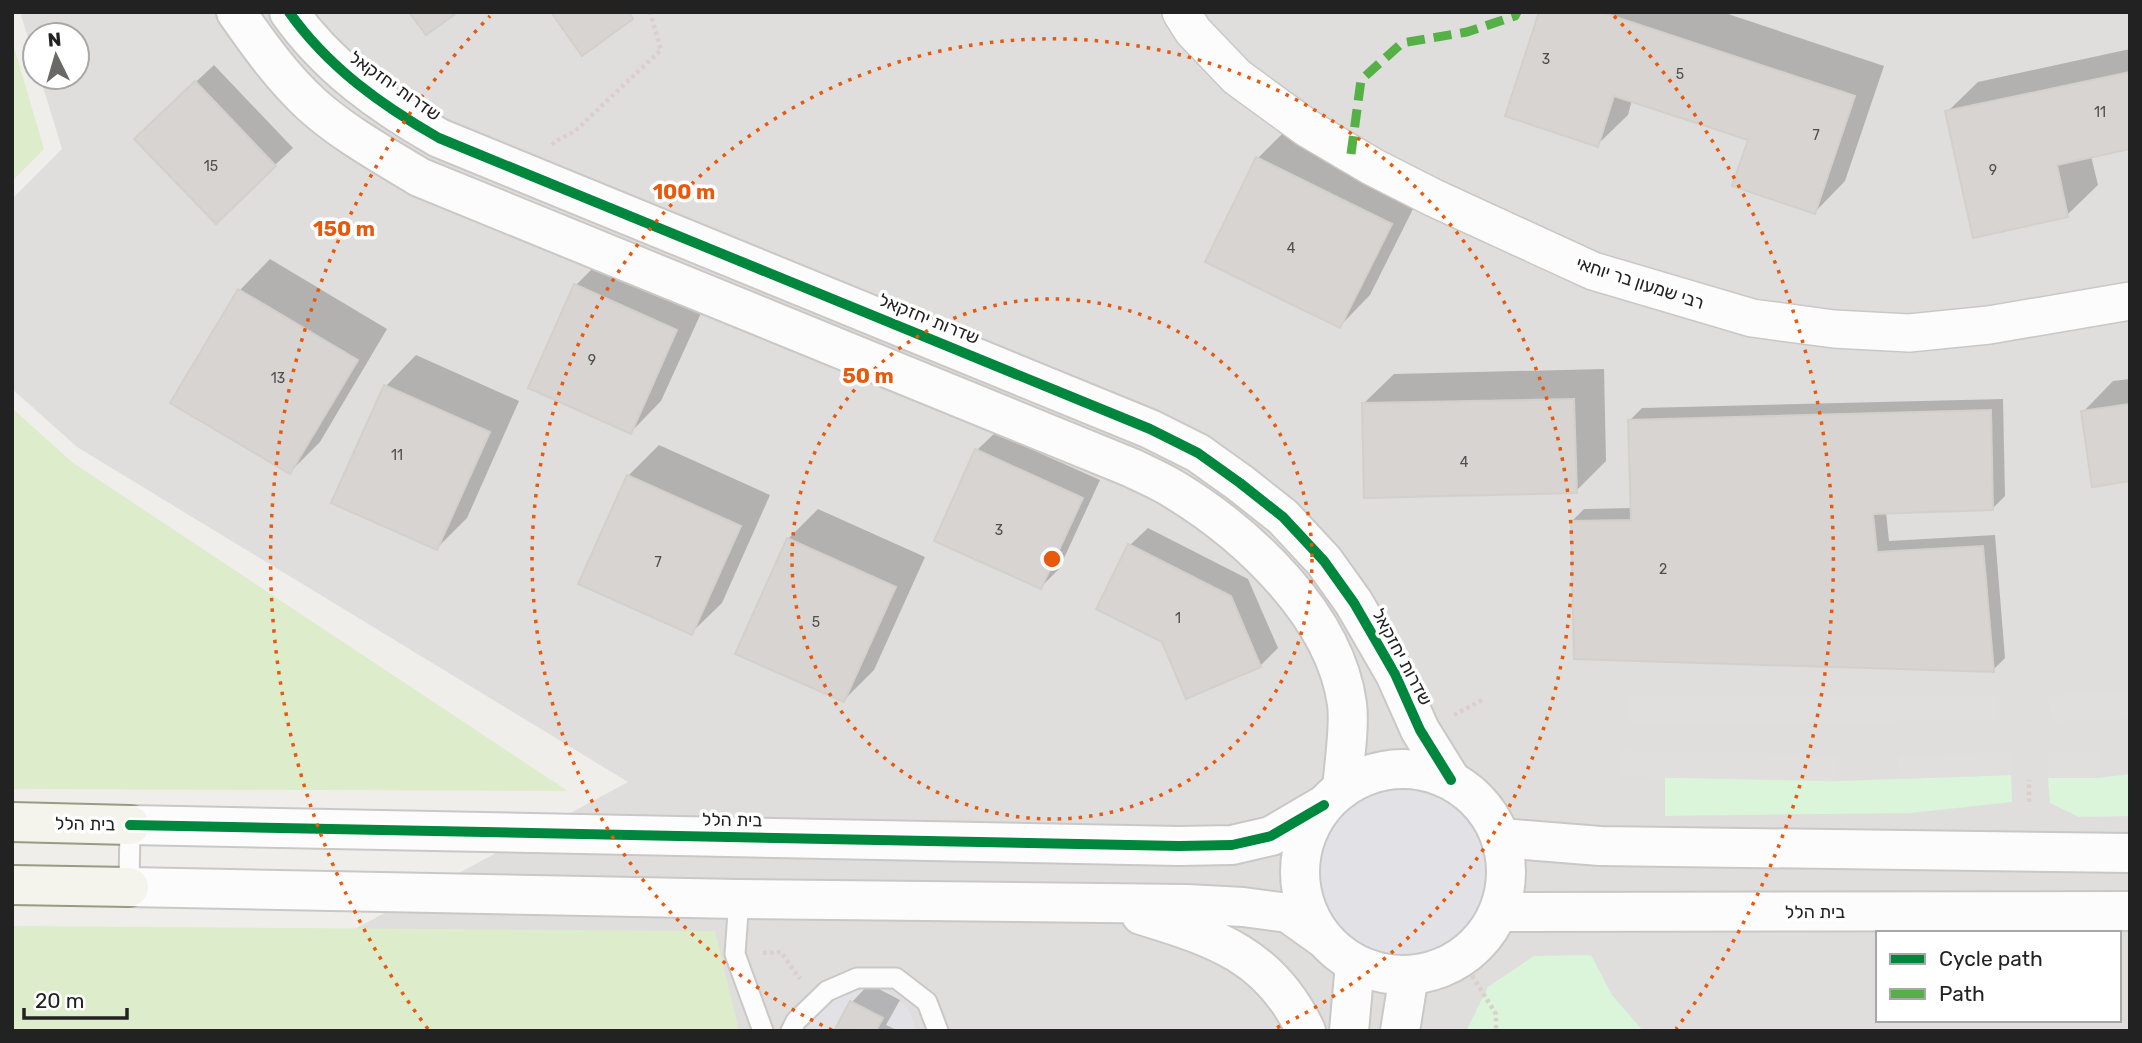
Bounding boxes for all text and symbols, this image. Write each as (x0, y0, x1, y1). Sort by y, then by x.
north arrow (21, 21, 91, 91)
text: N (47, 28, 62, 52)
street label: שדרות יחזקאל (345, 46, 445, 126)
house number: 3 (1542, 51, 1550, 68)
house number: 5 (1676, 66, 1684, 83)
house number: 11 (2094, 104, 2106, 121)
house number: 7 (1812, 127, 1820, 144)
house number: 15 (204, 158, 218, 175)
house number: 9 (1989, 162, 1997, 179)
text: 100 m (653, 179, 715, 204)
text: 150 m (313, 216, 375, 241)
house number: 4 (1287, 240, 1296, 257)
street label: רבי שמעון בר יוחאי (1573, 252, 1707, 314)
street label: שדרות יחזקאל (875, 289, 983, 349)
house number: 9 (588, 352, 596, 369)
text: 50 m (842, 363, 894, 388)
house number: 13 (271, 370, 285, 387)
house number: 11 (391, 447, 403, 464)
house number: 4 (1460, 454, 1469, 471)
house number: 3 (995, 522, 1003, 539)
centre of rings (1040, 547, 1064, 571)
house number: 7 (654, 554, 662, 571)
house number: 2 (1659, 561, 1667, 578)
street label: שדרות יחזקאל (1367, 605, 1437, 709)
house number: 1 (1175, 610, 1181, 627)
house number: 5 (812, 614, 820, 631)
street label: בית הלל (702, 808, 763, 832)
street label: בית הלל (55, 812, 116, 836)
street label: בית הלל (1785, 901, 1845, 923)
legend (1876, 931, 2121, 1022)
text: Cycle path (1939, 946, 2043, 971)
scale bar (24, 976, 128, 1020)
text: Path (1939, 981, 1985, 1006)
text: 20 m (35, 988, 84, 1013)

